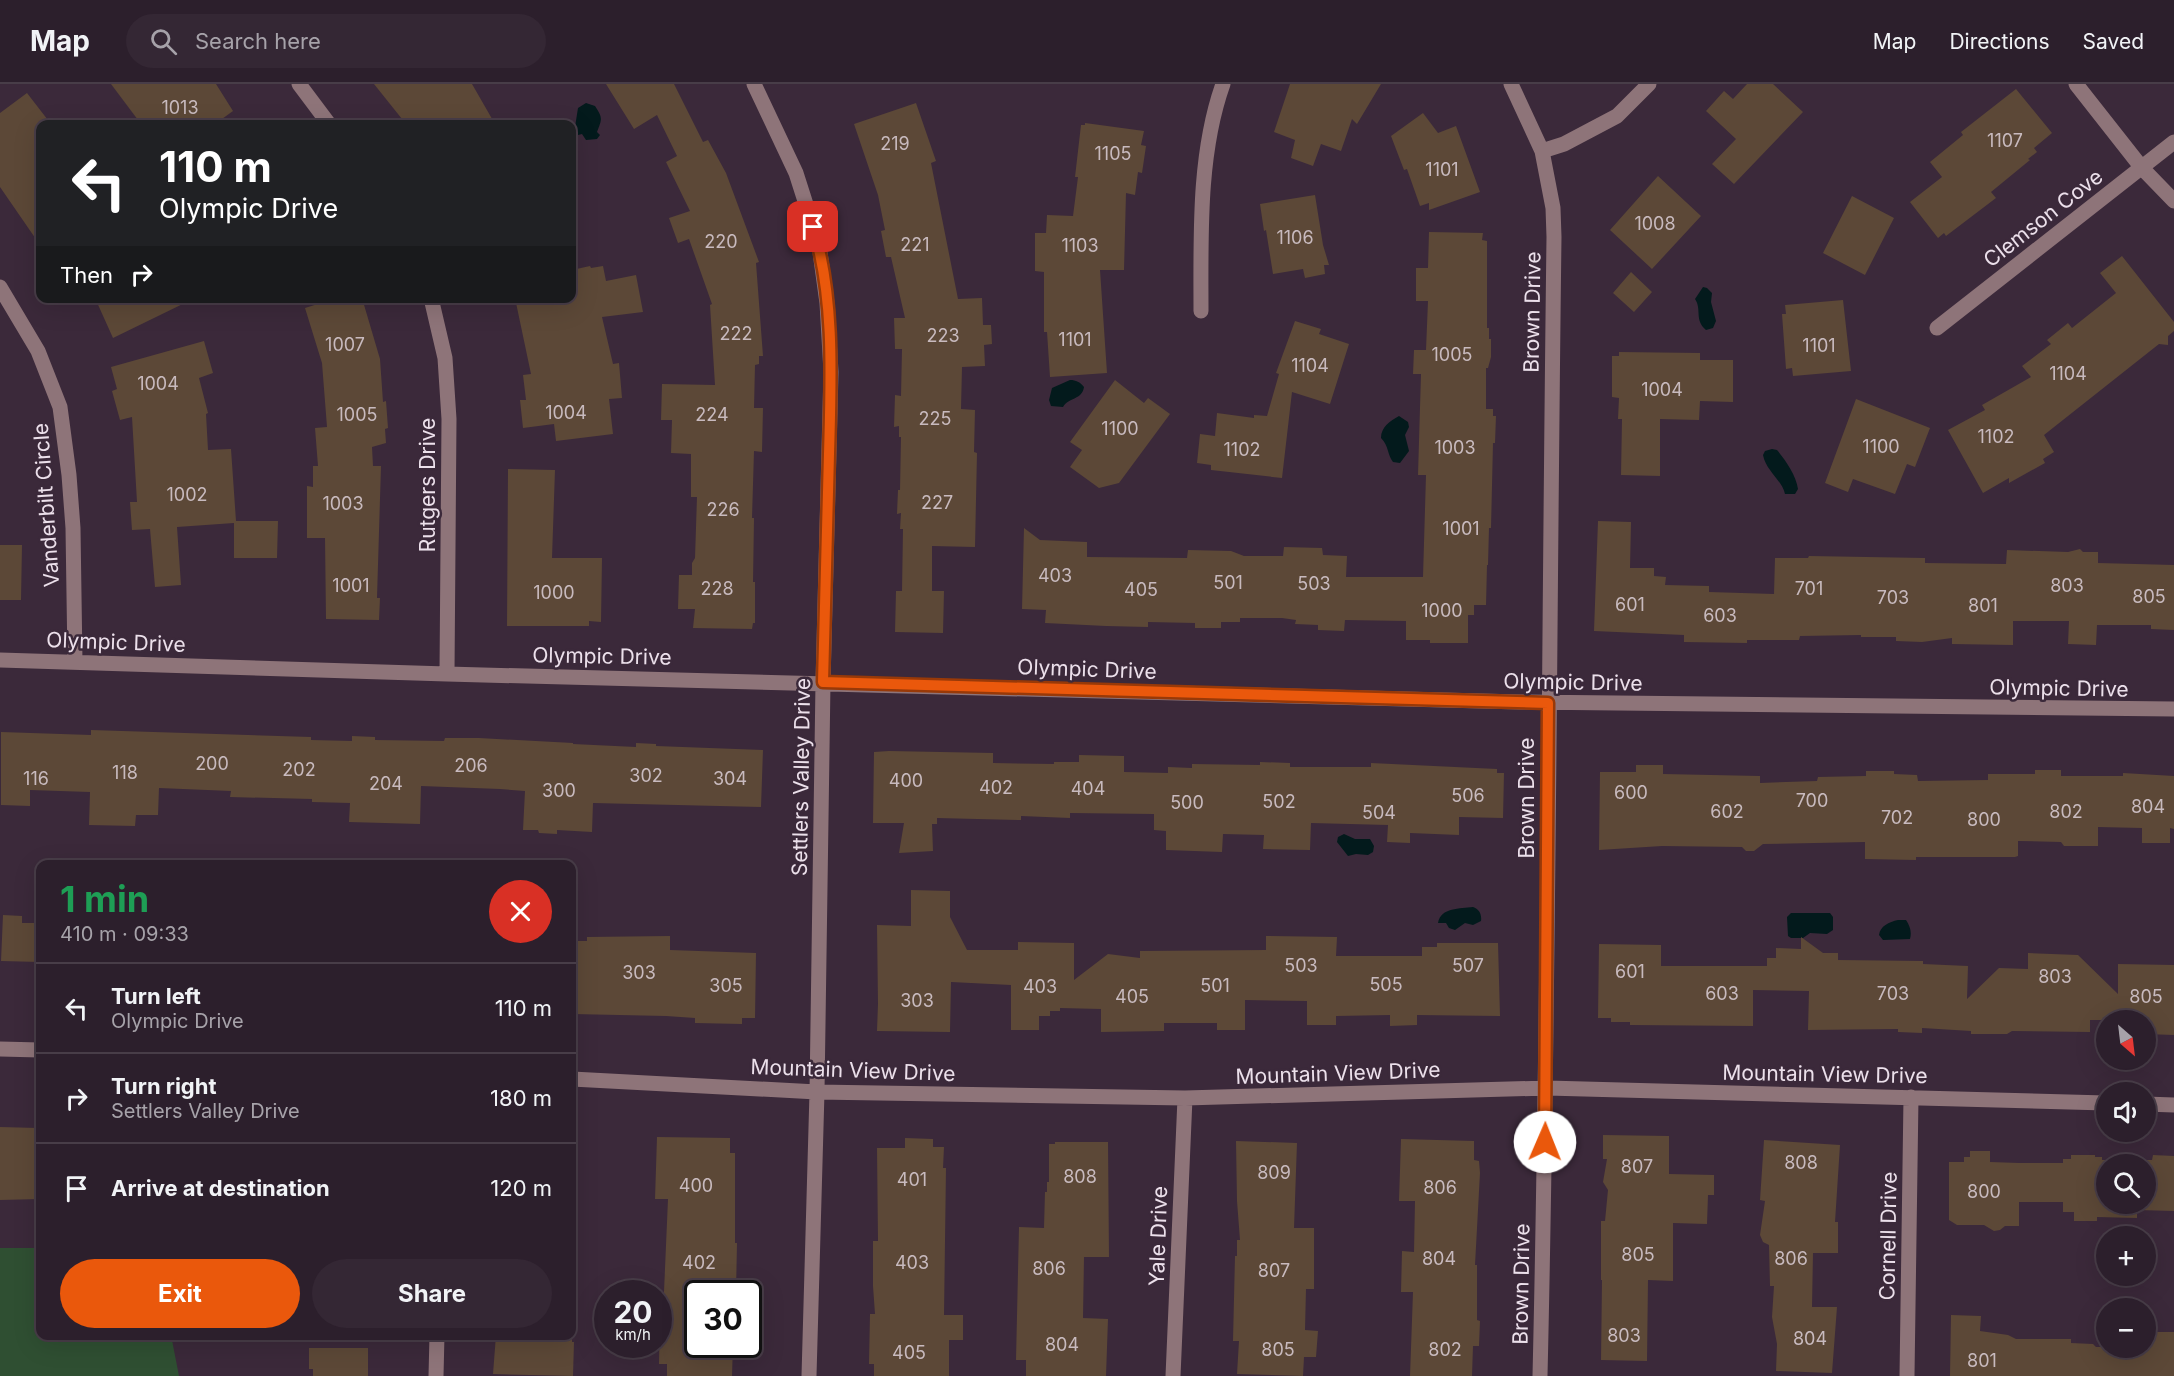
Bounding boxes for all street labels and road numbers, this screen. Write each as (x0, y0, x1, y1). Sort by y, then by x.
street label: Clemson Cove (1978, 164, 2108, 272)
street label: Brown Drive (1518, 251, 1546, 373)
street label: Rutgers Drive (415, 418, 440, 552)
street label: Vanderbilt Circle (28, 422, 64, 588)
street label: Olympic Drive (46, 627, 186, 657)
street label: Olympic Drive (532, 642, 672, 670)
street label: Olympic Drive (1017, 654, 1157, 684)
street label: Olympic Drive (1503, 668, 1643, 696)
street label: Olympic Drive (1989, 674, 2129, 702)
street label: Settlers Valley Drive (787, 678, 815, 876)
street label: Brown Drive (1514, 737, 1539, 859)
street label: Mountain View Drive (750, 1054, 956, 1086)
street label: Mountain View Drive (1235, 1057, 1441, 1089)
street label: Mountain View Drive (1722, 1060, 1928, 1088)
street label: Cornell Drive (1874, 1171, 1902, 1301)
street label: Yale Drive (1144, 1186, 1172, 1286)
street label: Brown Drive (1507, 1223, 1535, 1345)

